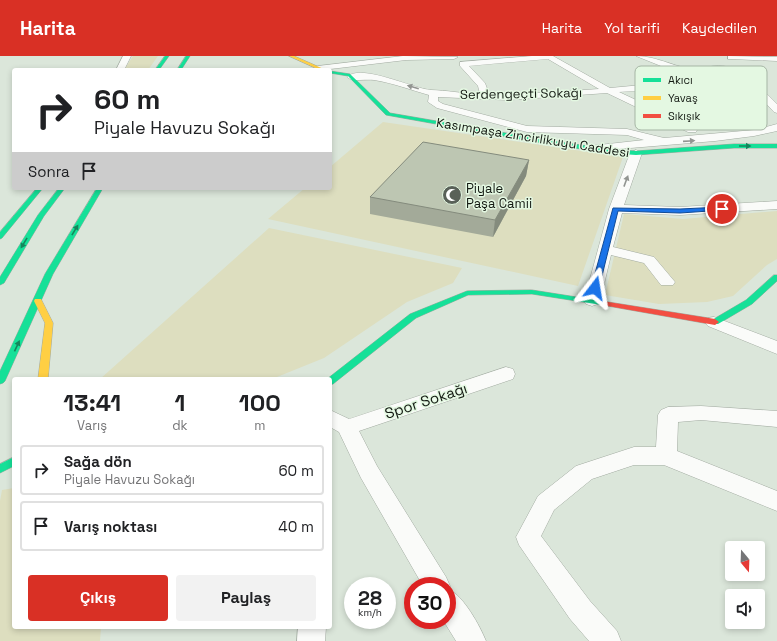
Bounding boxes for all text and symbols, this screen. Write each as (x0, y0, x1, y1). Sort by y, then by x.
text: Harita (20, 16, 76, 41)
text: Harita (542, 19, 582, 37)
text: Yol tarifi (604, 19, 660, 37)
text: Kaydedilen (682, 19, 757, 37)
legend (635, 66, 767, 130)
text: Akıcı (668, 73, 693, 87)
text: 60 m (94, 81, 160, 117)
icon: right (28, 84, 80, 136)
one-way arrow (407, 84, 419, 90)
street label: Serdengeçti Sokağı (460, 84, 582, 103)
text: Yavaş (668, 91, 698, 105)
text: Sıkışık (668, 109, 701, 123)
street label: Kasımpaşa Zincirlikuyu Caddesi (435, 114, 631, 161)
text: Piyale Havuzu Sokağı (94, 116, 275, 139)
one-way arrow (683, 137, 695, 144)
one-way arrow (739, 143, 752, 149)
icon: arrive (78, 160, 100, 182)
text: Sonra (28, 162, 70, 181)
one-way arrow (623, 175, 629, 187)
place label: Piyale Paşa Camii (466, 180, 532, 212)
mosque icon: Piyale Paşa Camii (441, 184, 463, 206)
pin (705, 192, 739, 226)
icon: arrive (711, 198, 733, 220)
one-way arrow (71, 225, 79, 235)
one-way arrow (21, 237, 28, 249)
position arrow (574, 267, 616, 309)
one-way arrow (14, 341, 20, 352)
street label: Spor Sokağı (382, 378, 470, 423)
text: 13:41 (63, 387, 121, 418)
text: 1 (174, 387, 185, 418)
text: 100 (239, 387, 281, 418)
text: Varış (77, 417, 107, 434)
text: dk (172, 417, 188, 434)
text: m (254, 417, 265, 434)
text: Sağa dön (64, 452, 132, 471)
icon: right (30, 459, 52, 481)
text: 60 m (278, 461, 314, 480)
text: Piyale Havuzu Sokağı (64, 471, 195, 488)
icon: arrive (30, 515, 52, 537)
text: Varış noktası (64, 517, 157, 536)
text: 40 m (278, 517, 314, 536)
north arrow (725, 541, 765, 581)
map controls (725, 541, 765, 629)
button: Çıkış (28, 575, 168, 621)
button: Paylaş (176, 575, 316, 621)
speed limit sign: 30 (404, 577, 456, 629)
text: 28 (358, 585, 382, 611)
button: sound (725, 589, 765, 629)
text: km/h (358, 606, 382, 619)

